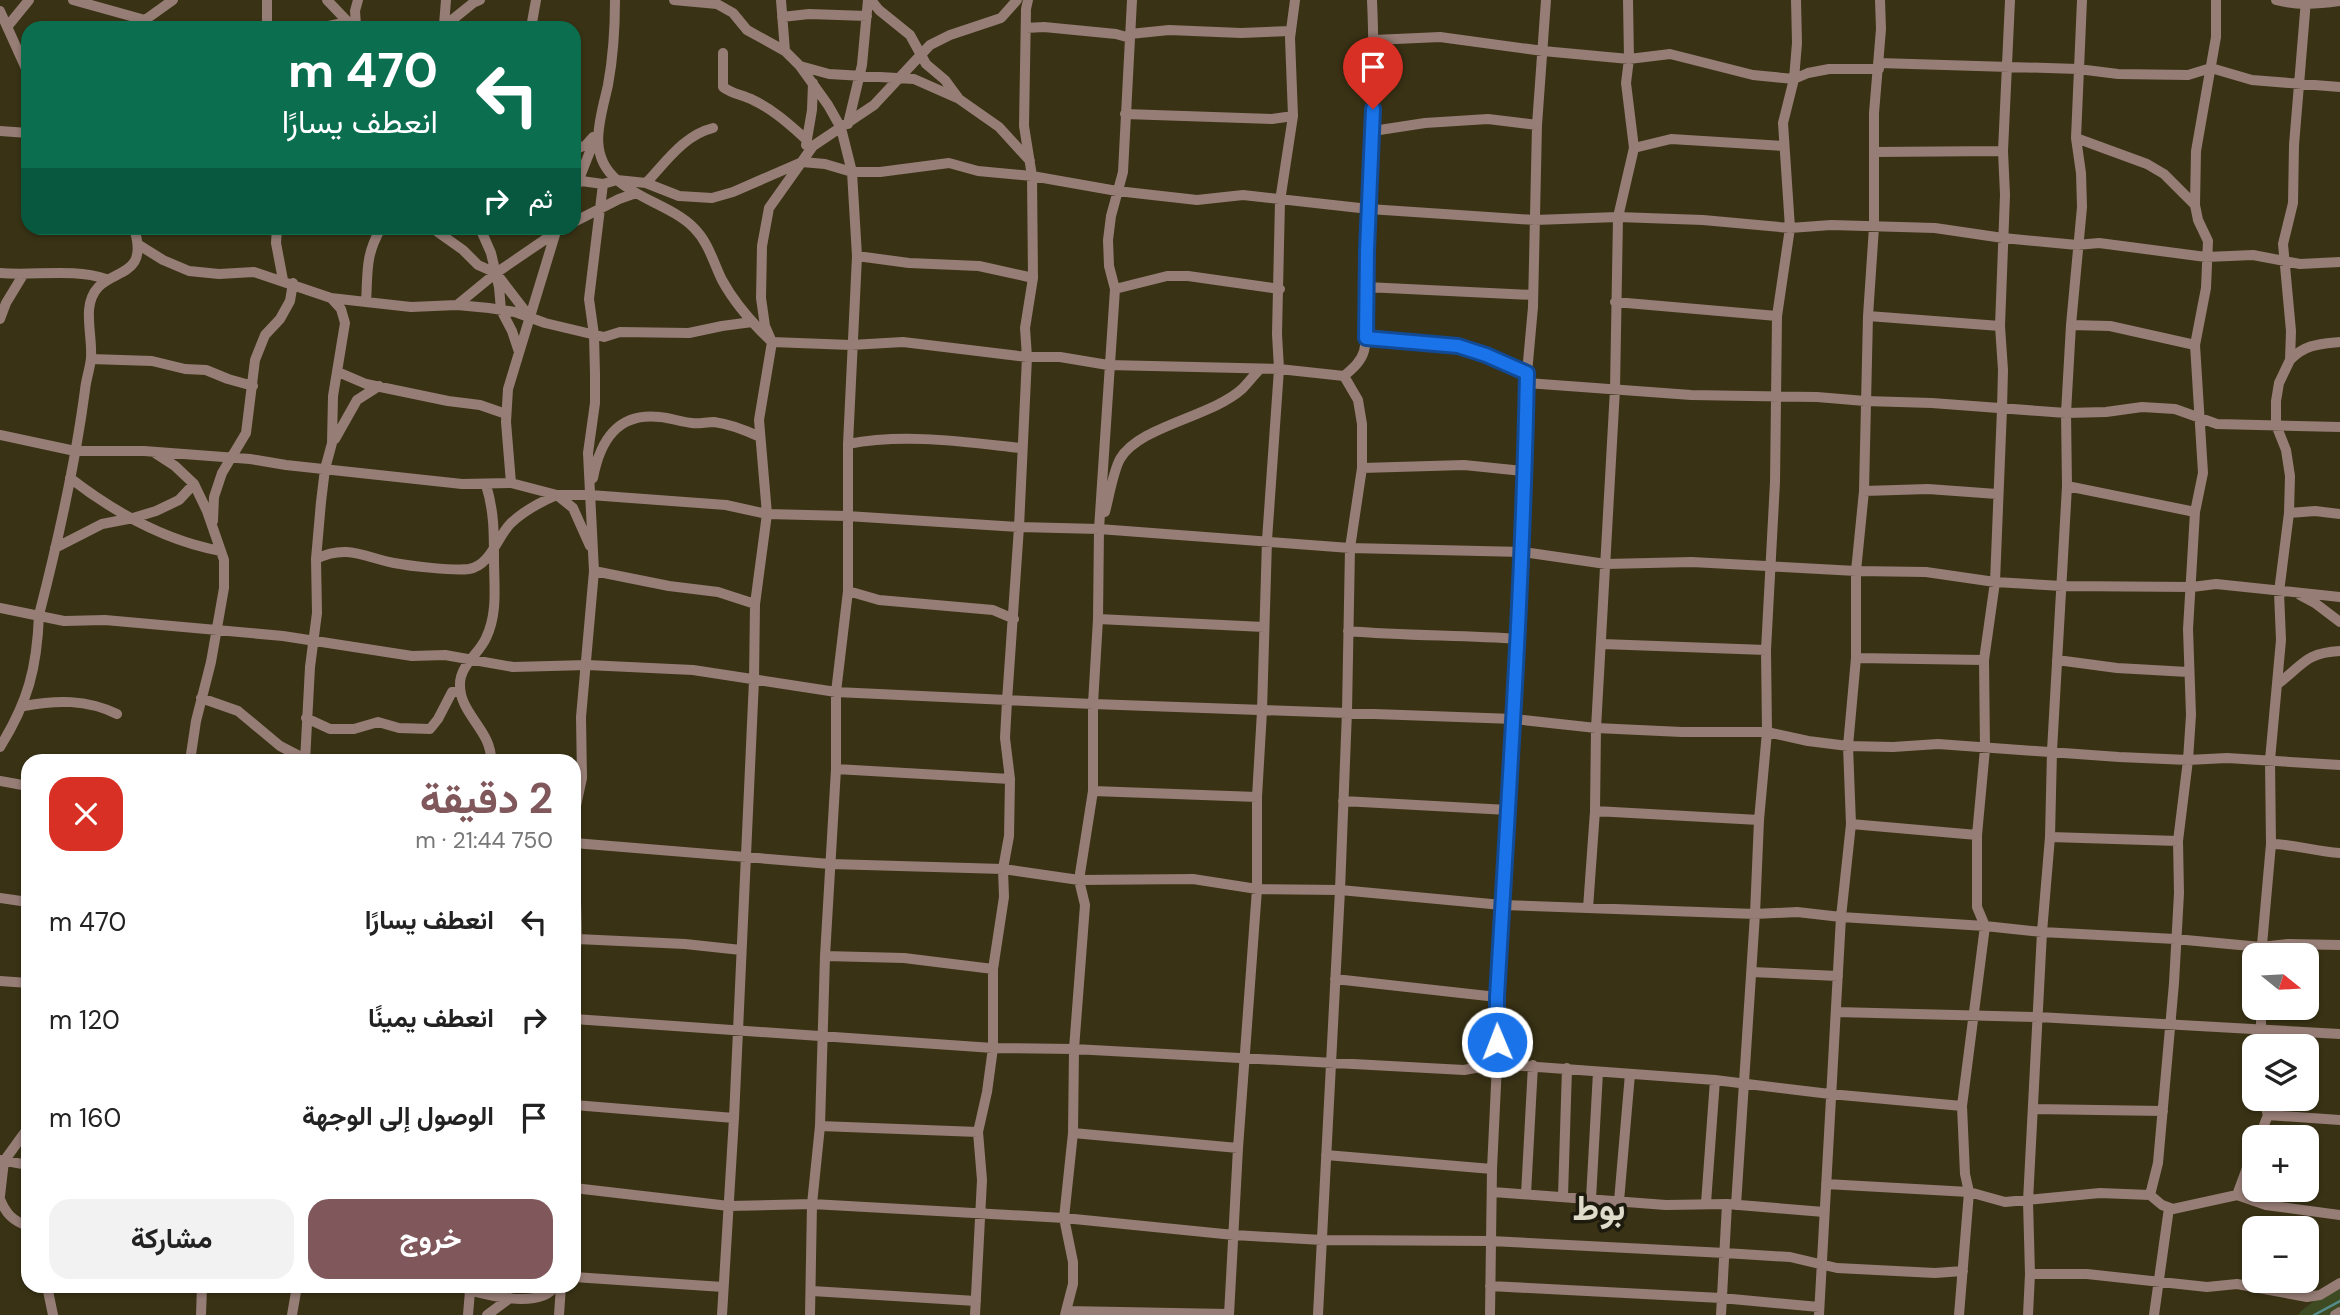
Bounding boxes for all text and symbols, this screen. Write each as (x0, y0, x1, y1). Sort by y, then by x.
pin (1343, 37, 1403, 109)
text: 470 m (288, 38, 438, 102)
icon: arrive (1354, 48, 1392, 86)
icon: left (462, 49, 553, 140)
text: انعطف يسارًا (282, 101, 438, 143)
icon: right (477, 182, 515, 220)
text: ثم (529, 182, 553, 216)
text: 2 دقيقة (420, 771, 553, 826)
button: close (49, 777, 123, 851)
text: 750 m · 21:44 (415, 825, 553, 855)
text: انعطف يسارًا (365, 903, 494, 937)
icon: left (515, 903, 553, 941)
text: 470 m (49, 905, 126, 939)
north arrow (2242, 943, 2319, 1020)
map controls (2242, 943, 2319, 1293)
text: انعطف يمينًا (368, 1001, 494, 1035)
icon: right (515, 1001, 553, 1039)
text: 120 m (49, 1003, 120, 1037)
position arrow (1460, 1005, 1534, 1079)
button: layers (2242, 1034, 2319, 1111)
text: الوصول إلى الوجهة (302, 1099, 494, 1133)
icon: arrive (515, 1099, 553, 1137)
text: 160 m (49, 1101, 121, 1135)
button: + (2242, 1125, 2319, 1202)
district label: بوط (1572, 1185, 1626, 1231)
button: مشاركة (49, 1199, 294, 1279)
button: خروج (308, 1199, 553, 1279)
button: − (2242, 1216, 2319, 1293)

